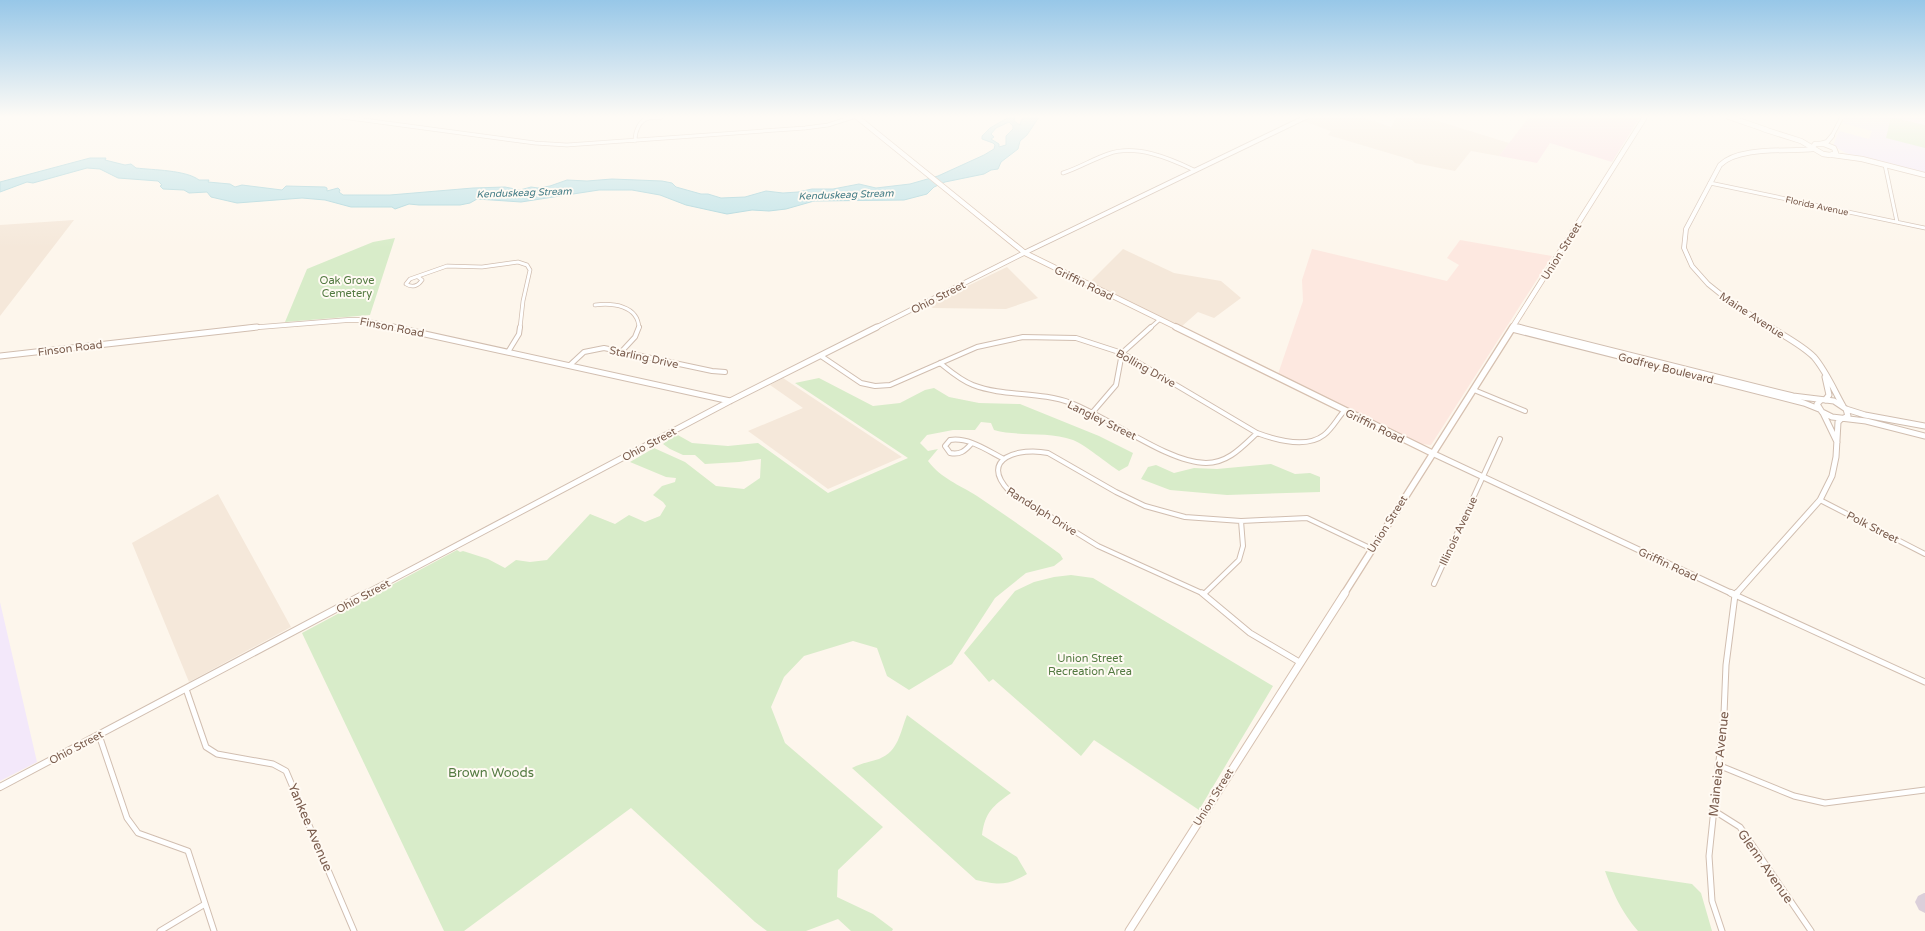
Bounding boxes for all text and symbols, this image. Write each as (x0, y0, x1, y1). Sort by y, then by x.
water label: Kenduskeag Stream (476, 185, 573, 201)
water label: Kenduskeag Stream (798, 187, 895, 203)
street label: Florida Avenue (1784, 194, 1849, 219)
street label: Union Street (1539, 220, 1584, 282)
street label: Griffin Road (1052, 264, 1115, 303)
park label: Oak Grove Cemetery (320, 274, 374, 300)
street label: Ohio Street (909, 278, 968, 317)
street label: Maine Avenue (1717, 290, 1787, 341)
street label: Finson Road (359, 315, 425, 340)
street label: Finson Road (37, 338, 103, 359)
street label: Starling Drive (608, 344, 680, 371)
street label: Bolling Drive (1114, 347, 1178, 390)
street label: Godfrey Boulevard (1617, 350, 1715, 387)
street label: Langley Street (1065, 398, 1138, 443)
street label: Griffin Road (1343, 407, 1406, 446)
street label: Ohio Street (620, 425, 678, 464)
street label: Randolph Drive (1004, 485, 1079, 538)
street label: Union Street (1365, 493, 1410, 555)
street label: Illinois Avenue (1437, 495, 1480, 568)
street label: Polk Street (1844, 509, 1901, 546)
street label: Griffin Road (1636, 545, 1700, 584)
street label: Ohio Street (334, 577, 392, 616)
park label: Union Street Recreation Area (1048, 652, 1132, 678)
street label: Maineiac Avenue (1706, 711, 1732, 818)
street label: Ohio Street (47, 728, 105, 767)
park label: Brown Woods (448, 765, 534, 781)
street label: Union Street (1191, 766, 1236, 828)
street label: Yankee Avenue (284, 781, 336, 874)
street label: Glenn Avenue (1734, 827, 1796, 906)

